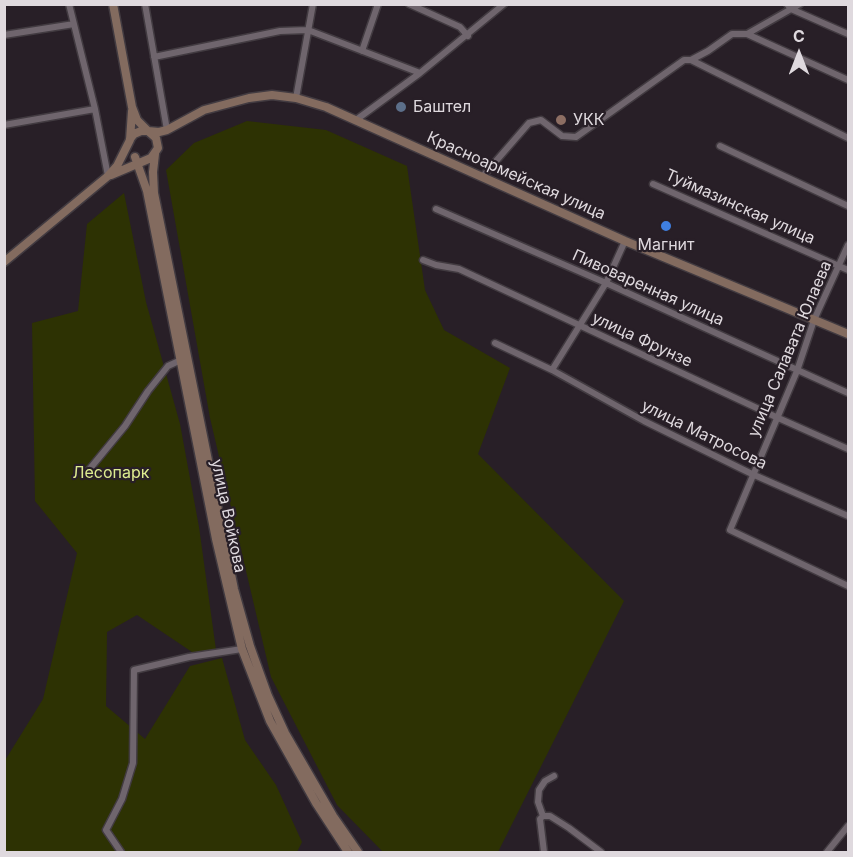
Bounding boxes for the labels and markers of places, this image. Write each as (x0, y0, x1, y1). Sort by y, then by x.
place label: Баштел (413, 97, 471, 117)
marker: Баштел (394, 100, 408, 114)
place label: УКК (573, 110, 605, 130)
marker: УКК (554, 113, 568, 127)
marker: Магнит (659, 219, 673, 233)
place label: Магнит (637, 235, 695, 255)

